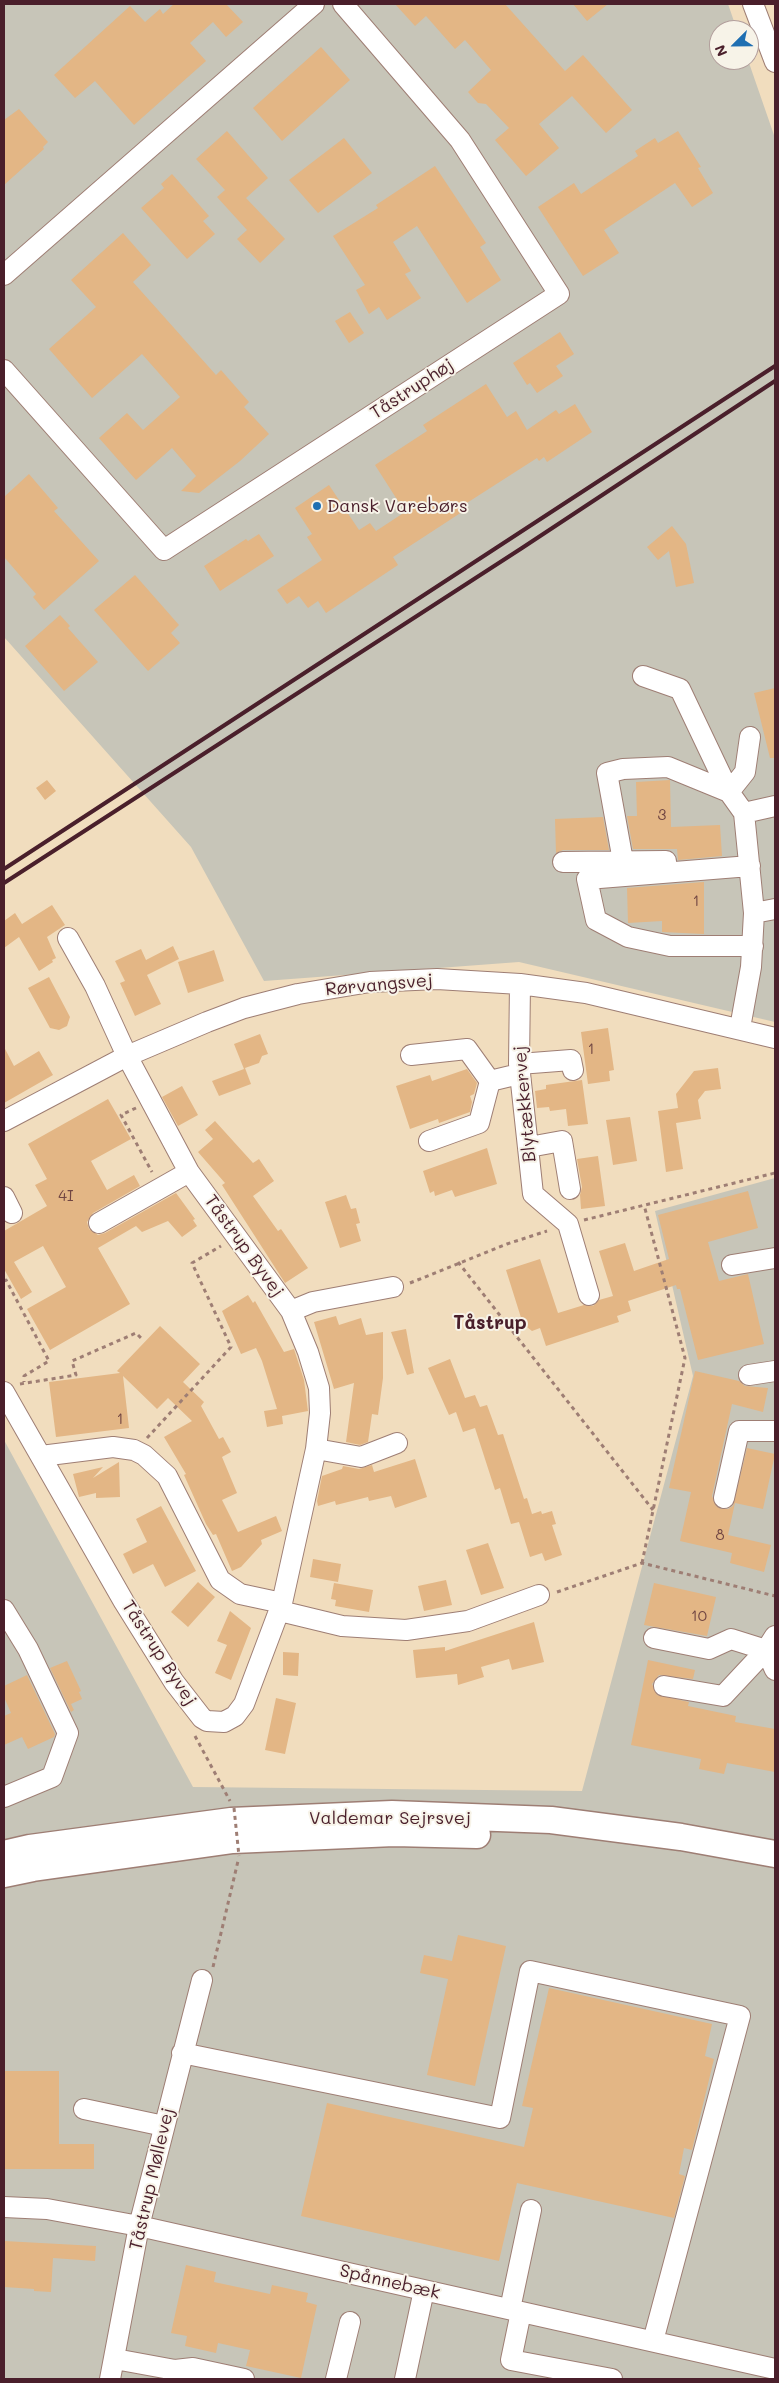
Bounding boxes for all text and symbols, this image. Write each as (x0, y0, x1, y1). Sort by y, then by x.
north arrow (709, 20, 759, 70)
text: N (710, 42, 731, 59)
street label: Tåstruphøj (366, 354, 458, 424)
place label: Dansk Varebørs (327, 495, 468, 517)
marker: Dansk Varebørs (311, 500, 323, 512)
house number: 3 (658, 806, 666, 824)
house number: 1 (693, 892, 699, 910)
street label: Rørvangsvej (324, 970, 434, 1000)
house number: 1 (588, 1040, 594, 1058)
street label: Blytækkervej (509, 1045, 541, 1163)
house number: 4I (58, 1187, 74, 1205)
street label: Tåstrup Byvej (200, 1191, 288, 1301)
district label: Tåstrup (453, 1312, 527, 1334)
house number: 1 (117, 1410, 123, 1428)
house number: 8 (715, 1526, 725, 1544)
street label: Tåstrup Byvej (117, 1596, 201, 1710)
house number: 10 (691, 1607, 707, 1625)
street label: Valdemar Sejrsvej (309, 1807, 471, 1829)
street label: Tåstrup Møllevej (125, 2106, 179, 2252)
street label: Spånnebæk (338, 2260, 442, 2304)

